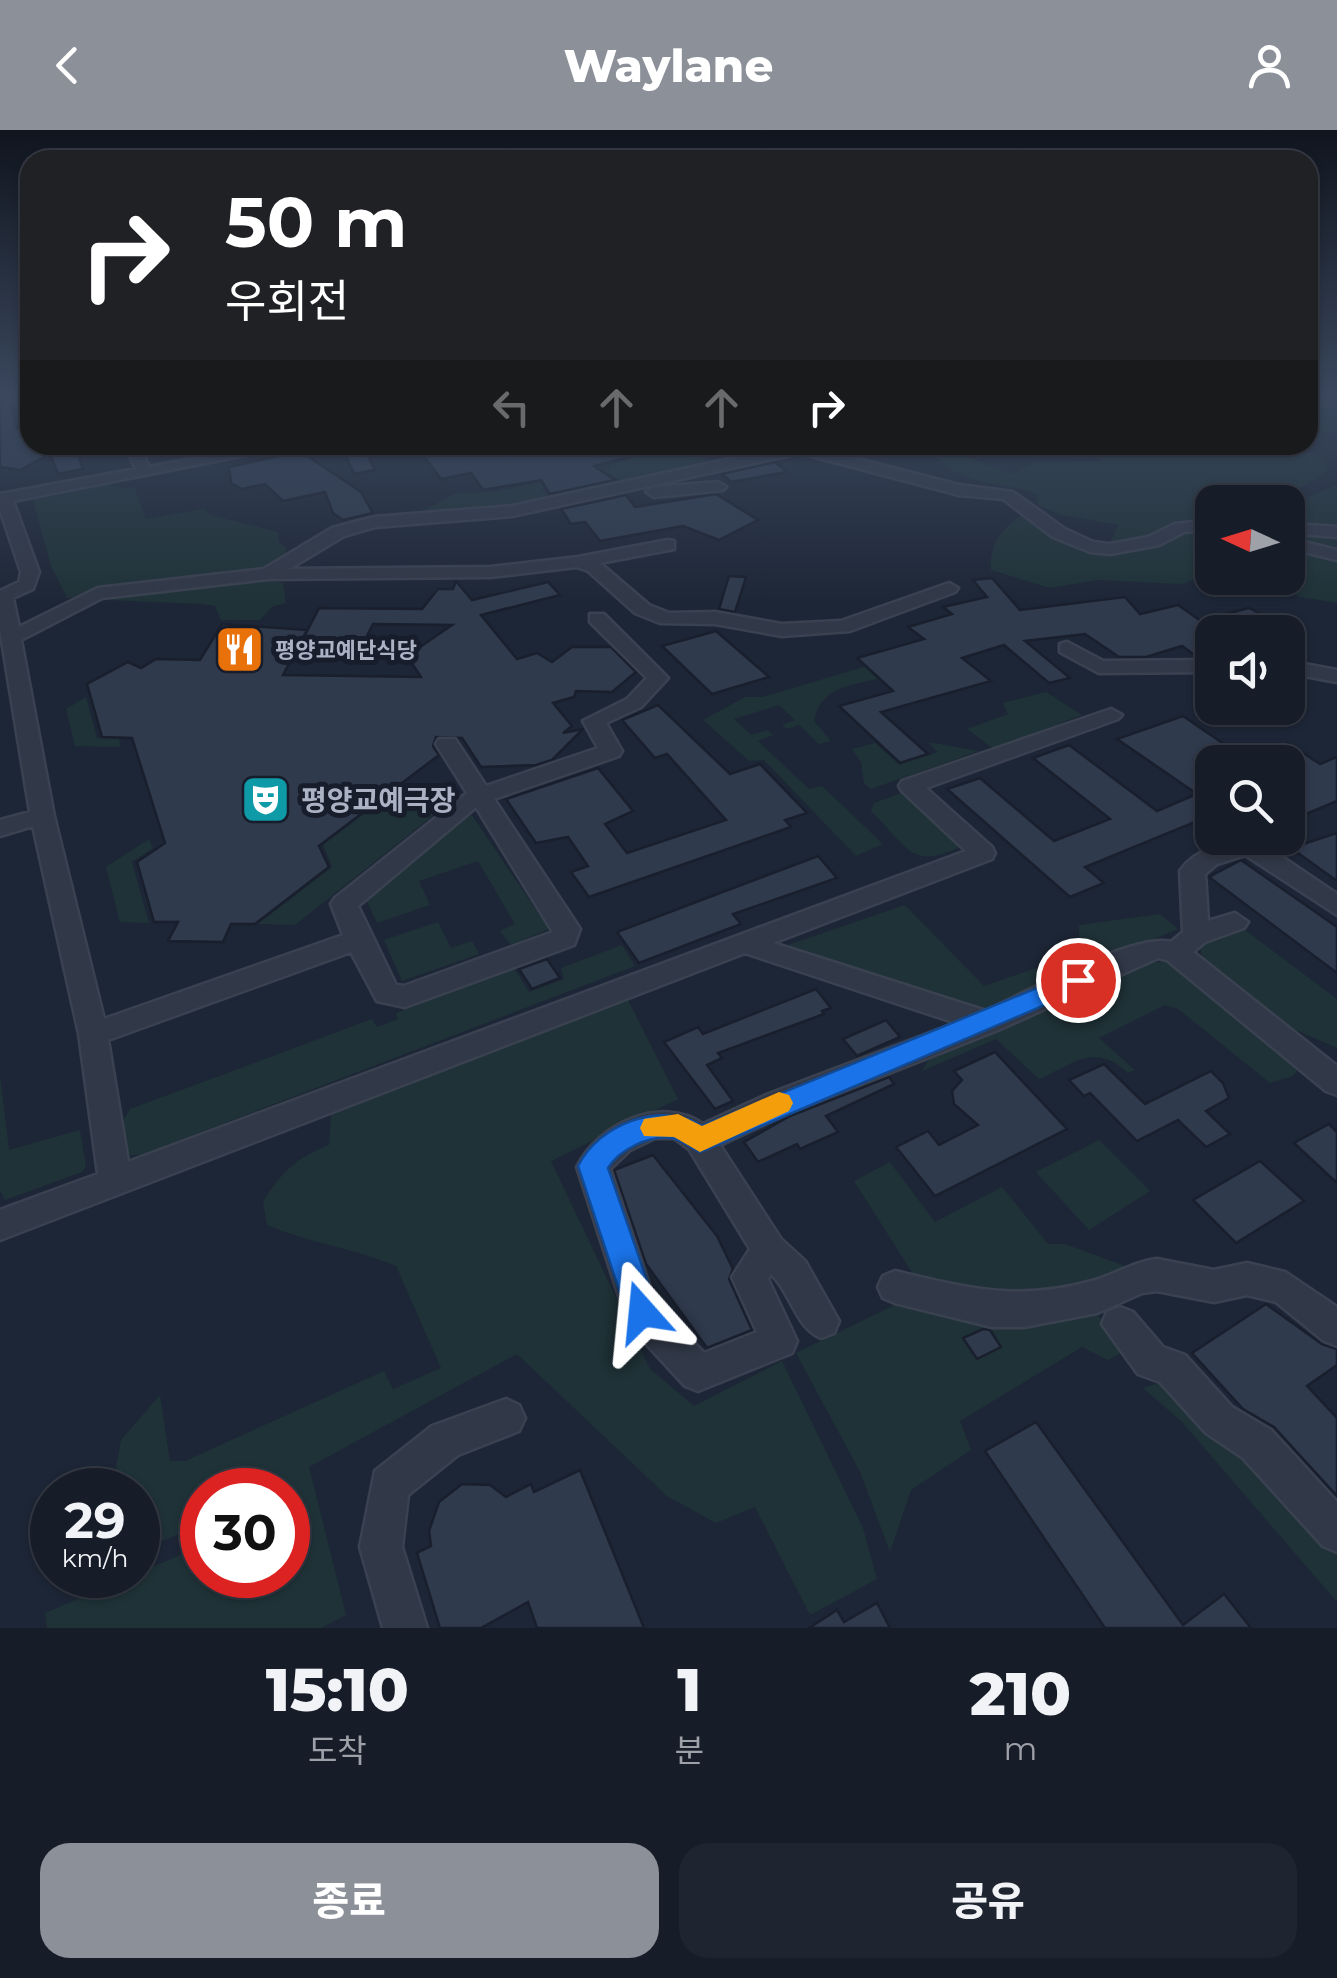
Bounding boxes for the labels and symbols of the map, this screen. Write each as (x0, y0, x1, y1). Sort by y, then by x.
north arrow (1195, 485, 1305, 595)
restaurant icon: 평양교예단식당 (214, 624, 266, 676)
place label: 평양교예단식당 (275, 637, 417, 664)
theatre icon: 평양교예극장 (240, 774, 292, 826)
place label: 평양교예극장 (301, 783, 456, 817)
pin (1036, 938, 1121, 1023)
position arrow (590, 1260, 694, 1364)
speed limit sign: 30 (180, 1468, 310, 1598)

